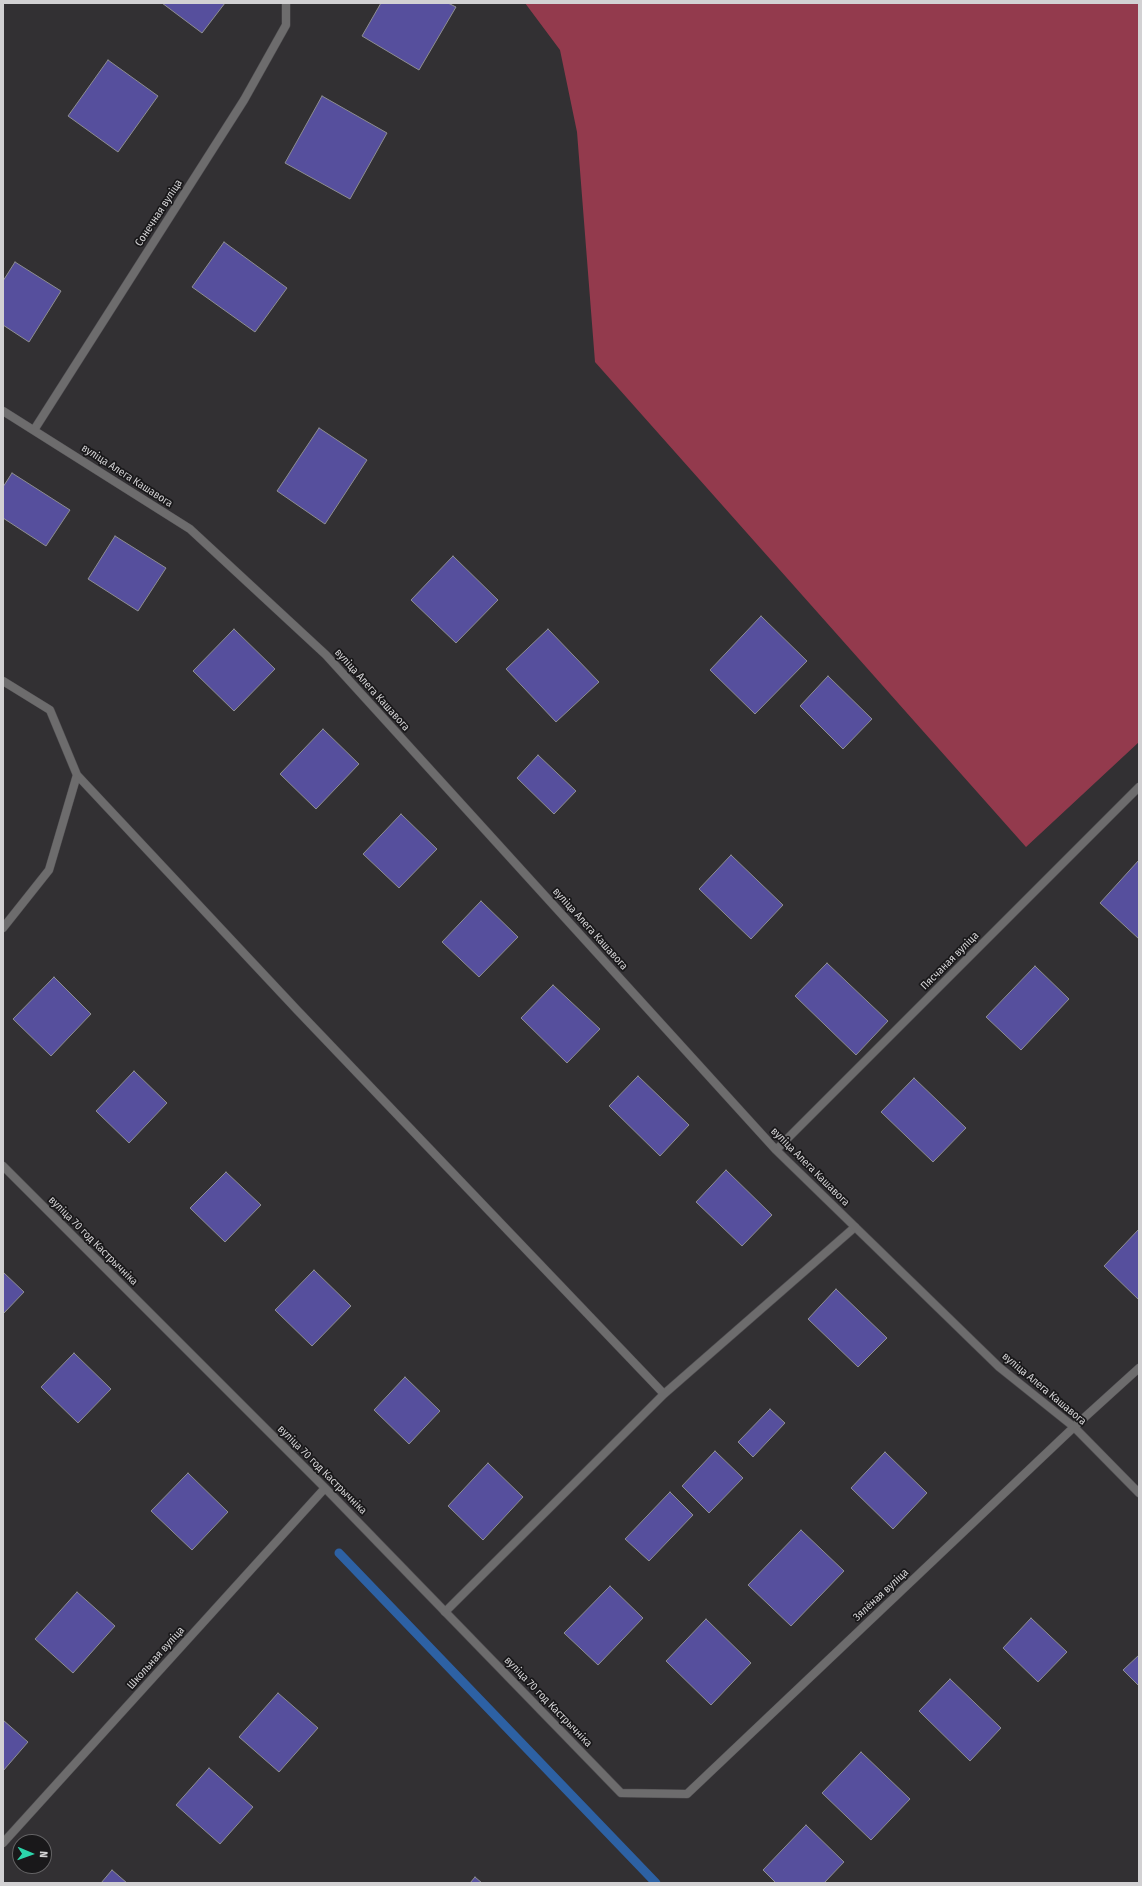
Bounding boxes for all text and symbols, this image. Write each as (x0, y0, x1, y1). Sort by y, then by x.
street label: Сонечная вуліца (133, 177, 185, 249)
street label: вуліца Алега Кашавога (79, 442, 175, 510)
street label: вуліца Алега Кашавога (332, 646, 412, 734)
street label: вуліца Алега Кашавога (550, 885, 630, 973)
street label: Пясчаная вуліца (918, 929, 982, 993)
street label: вуліца Алега Кашавога (768, 1125, 852, 1209)
street label: вуліца 70 год Кастрычніка (46, 1194, 140, 1288)
street label: вуліца Алега Кашавога (999, 1350, 1089, 1428)
street label: вуліца 70 год Кастрычніка (275, 1423, 369, 1517)
street label: Зялёная вуліца (851, 1566, 911, 1624)
street label: Школьная вуліца (124, 1624, 188, 1692)
street label: вуліца 70 год Кастрычніка (501, 1654, 595, 1750)
north arrow (12, 1834, 52, 1874)
text: N (37, 1851, 50, 1858)

